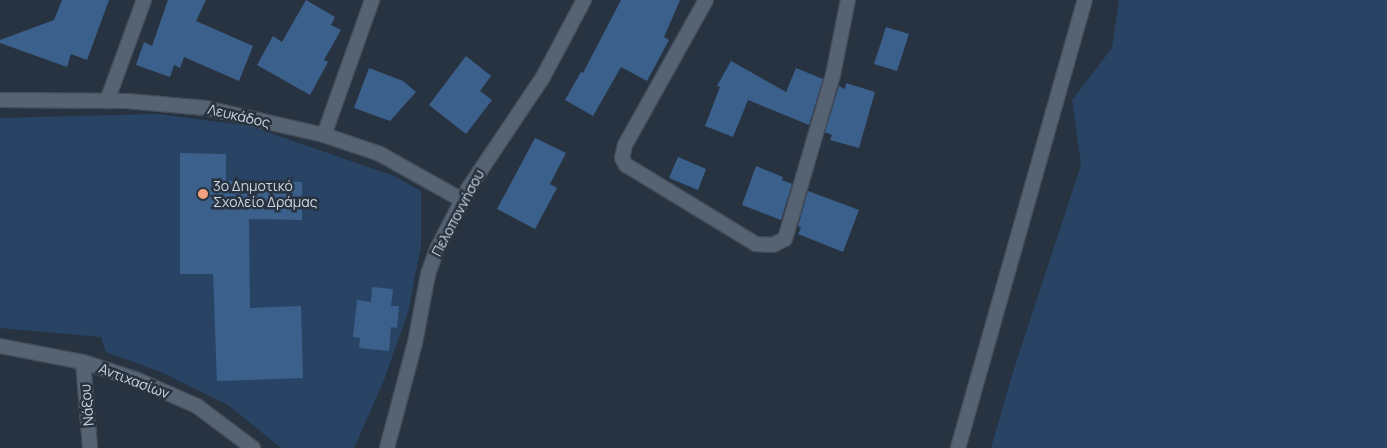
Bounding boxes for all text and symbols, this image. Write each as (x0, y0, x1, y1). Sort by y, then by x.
street label: Λευκάδος (206, 101, 272, 131)
street label: Πελοποννήσου (428, 167, 488, 259)
place label: 3ο Δημοτικό Σχολείο Δράμας (213, 178, 318, 210)
marker: 3ο Δημοτικό Σχολείο Δράμας (197, 188, 209, 200)
street label: Αντιχασίων (96, 360, 172, 402)
street label: Νάξου (77, 383, 97, 427)

